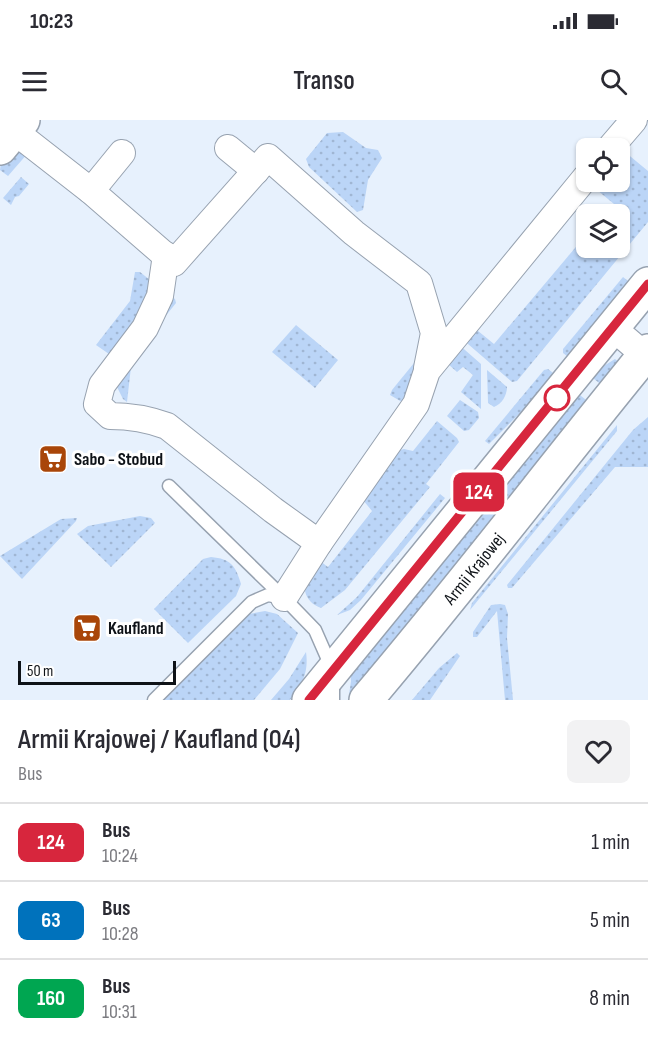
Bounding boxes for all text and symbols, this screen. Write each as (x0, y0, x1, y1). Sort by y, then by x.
text: 10:23 (30, 8, 73, 35)
icon: menu (18, 65, 51, 98)
text: Transo (293, 65, 355, 97)
icon: search (597, 65, 630, 98)
map controls (576, 138, 630, 258)
button: locate (576, 138, 630, 192)
button: layers (576, 204, 630, 258)
unlabelled marker (544, 385, 570, 411)
supermarket icon: Sabo - Stobud (37, 443, 69, 475)
place label: Sabo - Stobud (74, 449, 163, 470)
line badge: 124 (444, 472, 514, 512)
text: 124 (465, 480, 493, 505)
street label: Armii Krajowej (439, 529, 509, 610)
supermarket icon: Kaufland (71, 612, 103, 644)
place label: Kaufland (108, 618, 164, 639)
scale bar (18, 658, 176, 686)
text: 50 m (27, 662, 53, 681)
button: heart (567, 720, 630, 783)
text: Armii Krajowej / Kaufland (04) (18, 723, 300, 756)
text: Bus (18, 762, 42, 786)
text: Bus (102, 817, 131, 844)
text: 1 min (591, 829, 630, 856)
text: 124 (37, 830, 65, 855)
text: 10:24 (102, 844, 138, 868)
text: Bus (102, 895, 131, 922)
text: 5 min (590, 907, 630, 934)
text: 63 (41, 908, 61, 933)
text: 10:28 (102, 922, 138, 946)
text: Bus (102, 973, 131, 1000)
text: 8 min (589, 985, 630, 1012)
text: 160 (37, 986, 65, 1011)
text: 10:31 (102, 1000, 137, 1024)

